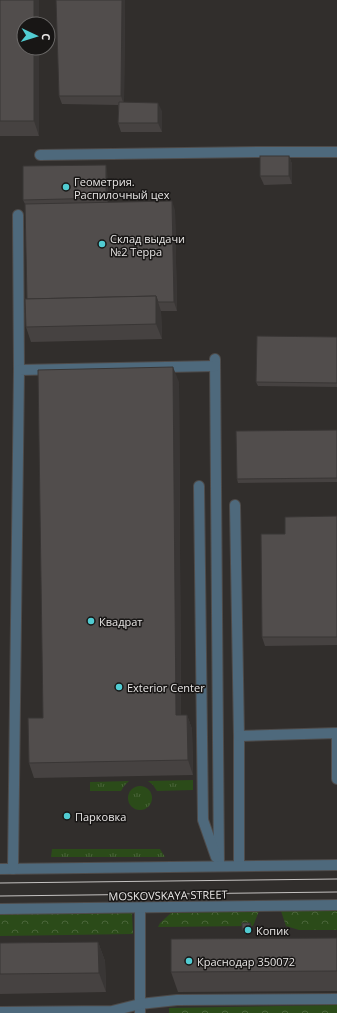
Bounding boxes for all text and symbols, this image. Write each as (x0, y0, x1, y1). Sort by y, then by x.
north arrow (16, 16, 56, 56)
text: С (39, 33, 54, 41)
place label: Геометрия. Распилочный цех (74, 174, 170, 202)
marker: Геометрия. Распилочный цех (61, 182, 71, 192)
place label: Склад выдачи №2 Терра (110, 231, 185, 259)
marker: Склад выдачи №2 Терра (97, 239, 107, 249)
place label: Квадрат (99, 614, 142, 629)
marker: Квадрат (86, 616, 96, 626)
place label: Exterior Center (127, 680, 205, 695)
marker: Exterior Center (114, 682, 124, 692)
place label: Парковка (75, 809, 126, 824)
marker: Парковка (62, 811, 72, 821)
street label: MOSKOVSKAYA STREET (108, 886, 228, 904)
place label: Копик (256, 923, 289, 938)
marker: Копик (243, 925, 253, 935)
place label: Краснодар 350072 (197, 954, 295, 969)
marker: Краснодар 350072 (184, 956, 194, 966)

